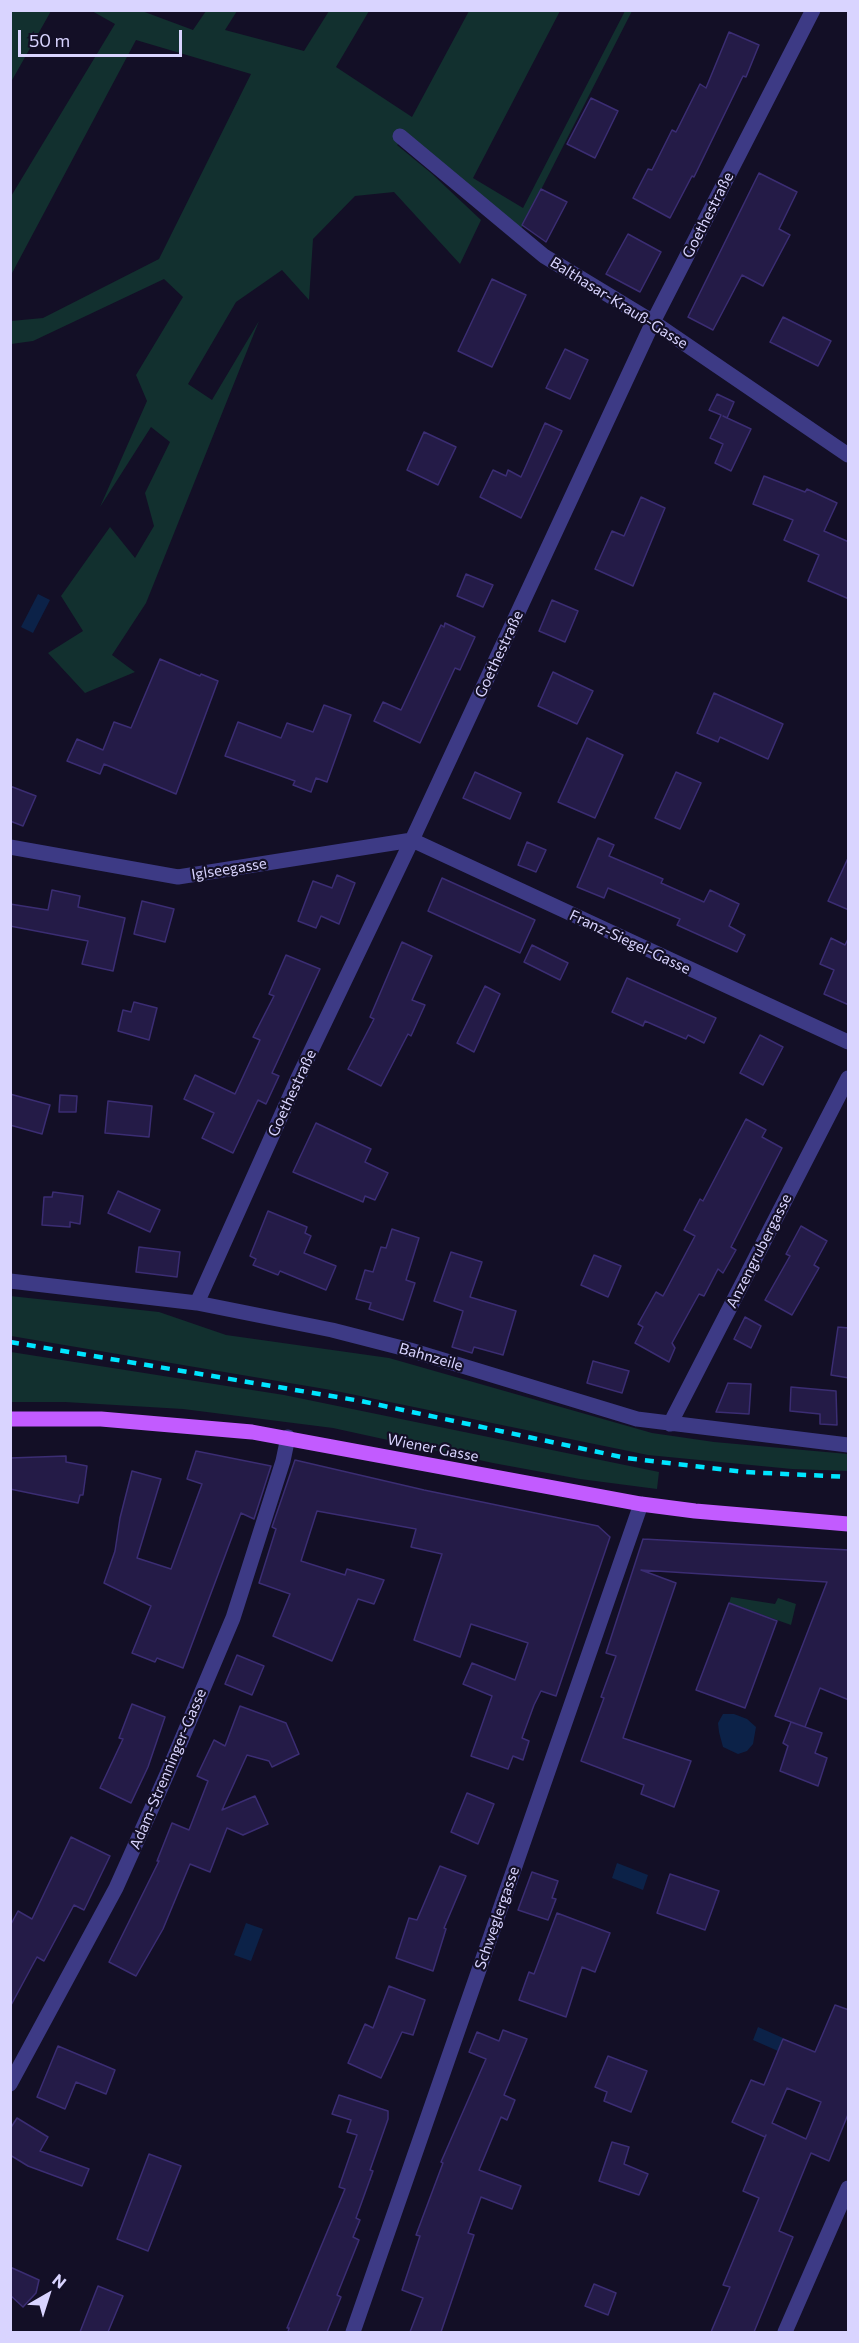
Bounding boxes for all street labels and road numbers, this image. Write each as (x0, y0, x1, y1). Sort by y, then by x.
street label: Goethestraße (679, 169, 737, 261)
street label: Balthasar-Krauß-Gasse (547, 253, 691, 353)
street label: Goethestraße (471, 608, 527, 700)
street label: Iglseegasse (190, 854, 268, 884)
street label: Franz-Siegel-Gasse (567, 906, 693, 978)
street label: Goethestraße (264, 1047, 320, 1139)
street label: Anzengrubergasse (722, 1191, 796, 1311)
street label: Bahnzeile (397, 1339, 465, 1375)
street label: Wiener Gasse (386, 1430, 480, 1466)
street label: Adam-Strenninger-Gasse (126, 1686, 210, 1852)
street label: Schweglergasse (471, 1864, 523, 1972)

